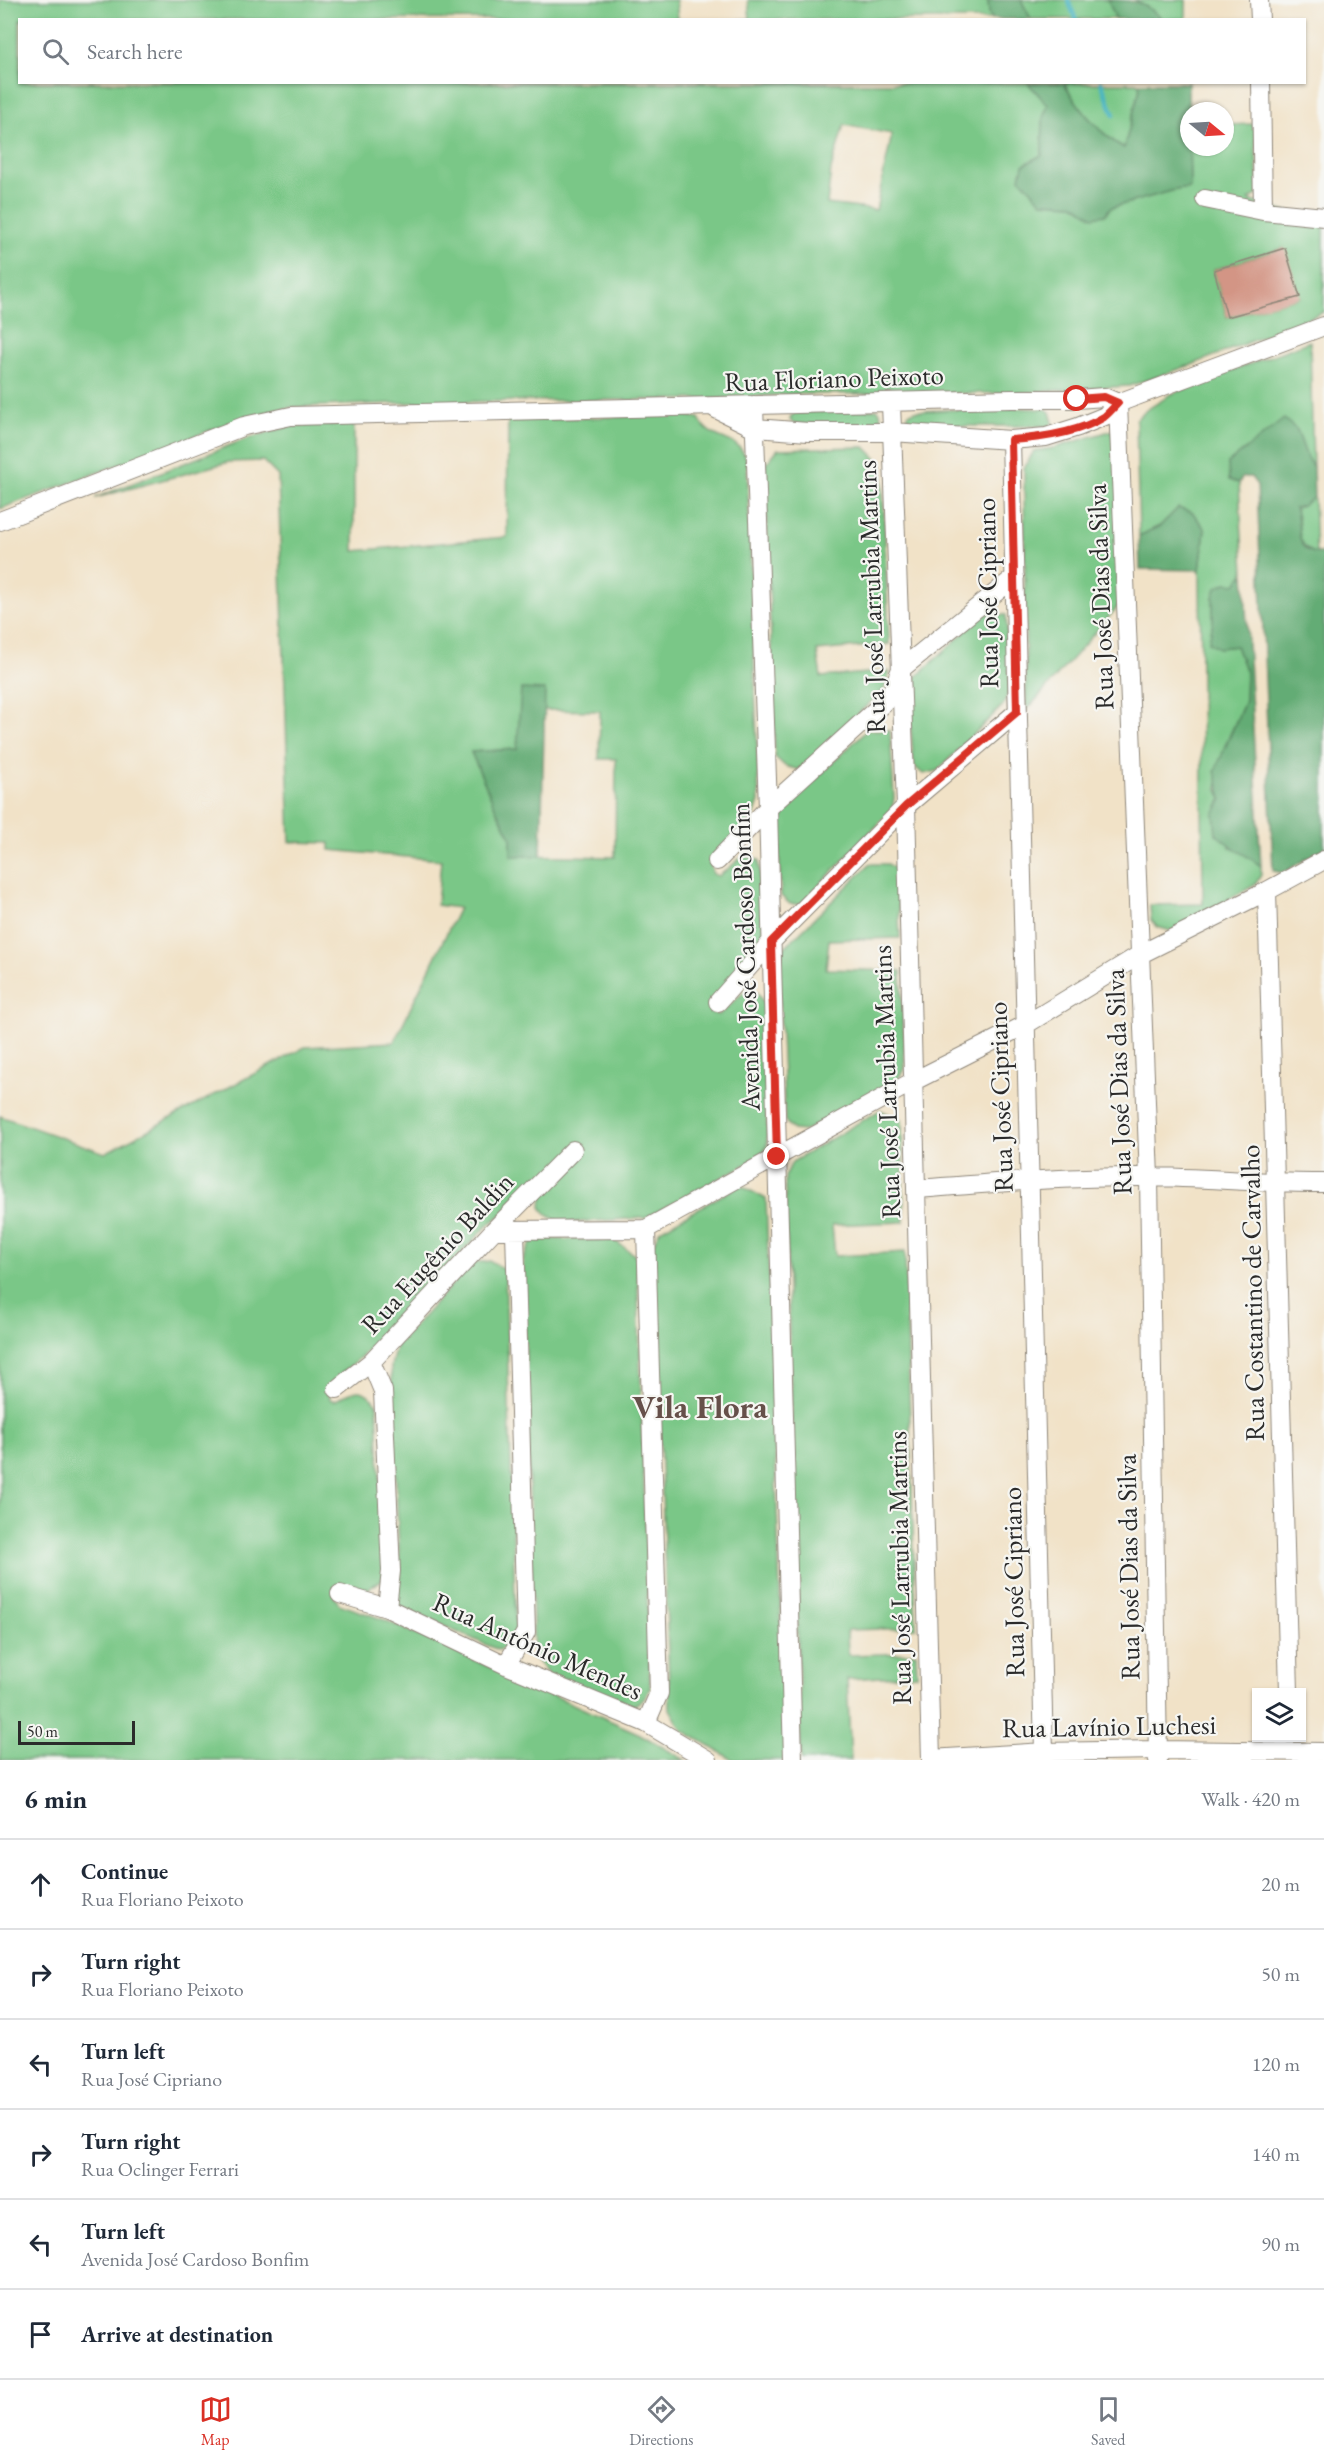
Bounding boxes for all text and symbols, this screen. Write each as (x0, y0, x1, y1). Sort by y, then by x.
search box (18, 18, 1306, 84)
icon: search (39, 35, 72, 68)
text: Search here (87, 37, 182, 66)
north arrow (1180, 102, 1234, 156)
street label: Rua Floriano Peixoto (724, 357, 944, 399)
route start (1063, 385, 1089, 411)
street label: Rua José Larrubia Martins (849, 459, 893, 735)
street label: Rua José Dias da Silva (1079, 483, 1121, 711)
street label: Rua José Cipriano (968, 497, 1006, 689)
street label: Avenida José Cardoso Bonfim (722, 802, 768, 1113)
street label: Rua José Larrubia Martins (864, 944, 908, 1220)
street label: Rua José Dias da Silva (1097, 968, 1139, 1196)
street label: Rua José Cipriano (979, 1001, 1021, 1193)
route end (763, 1143, 789, 1169)
street label: Rua Costantino de Carvalho (1232, 1144, 1272, 1442)
street label: Rua Eugênio Baldin (353, 1165, 521, 1341)
district label: Vila Flora (632, 1385, 768, 1428)
street label: Rua José Larrubia Martins (879, 1431, 919, 1705)
street label: Rua José Dias da Silva (1109, 1453, 1147, 1680)
street label: Rua José Cipriano (994, 1486, 1032, 1678)
street label: Rua Antônio Mendes (428, 1584, 648, 1708)
map controls (1252, 1688, 1306, 1742)
button: layers (1252, 1688, 1306, 1742)
street label: Rua Lavínio Luchesi (1001, 1707, 1217, 1745)
scale bar (18, 1718, 135, 1746)
text: 50 m (27, 1721, 58, 1742)
text: 6 min (24, 1782, 87, 1816)
text: Walk · 420 m (1201, 1786, 1300, 1812)
text: Continue (81, 1857, 168, 1886)
icon: ahead (24, 1868, 57, 1901)
text: 20 m (1261, 1871, 1300, 1897)
text: Rua Floriano Peixoto (81, 1886, 244, 1912)
text: Turn right (81, 1947, 180, 1976)
icon: right (24, 1958, 57, 1991)
text: 50 m (1261, 1961, 1300, 1987)
text: Rua Floriano Peixoto (81, 1976, 244, 2002)
text: Turn left (81, 2037, 165, 2066)
icon: left (24, 2048, 57, 2081)
text: 120 m (1252, 2051, 1300, 2077)
text: Rua José Cipriano (81, 2066, 222, 2092)
text: Turn right (81, 2127, 180, 2156)
icon: right (24, 2138, 57, 2171)
text: 140 m (1252, 2141, 1300, 2167)
text: Rua Oclinger Ferrari (81, 2156, 239, 2182)
text: Turn left (81, 2217, 165, 2246)
icon: left (24, 2228, 57, 2261)
text: 90 m (1261, 2231, 1300, 2257)
text: Avenida José Cardoso Bonfim (81, 2246, 309, 2272)
icon: arrive (24, 2318, 57, 2351)
text: Arrive at destination (81, 2320, 273, 2349)
tab: Map (199, 2393, 232, 2450)
tab: Directions (629, 2393, 694, 2450)
tab: Saved (1091, 2393, 1125, 2450)

